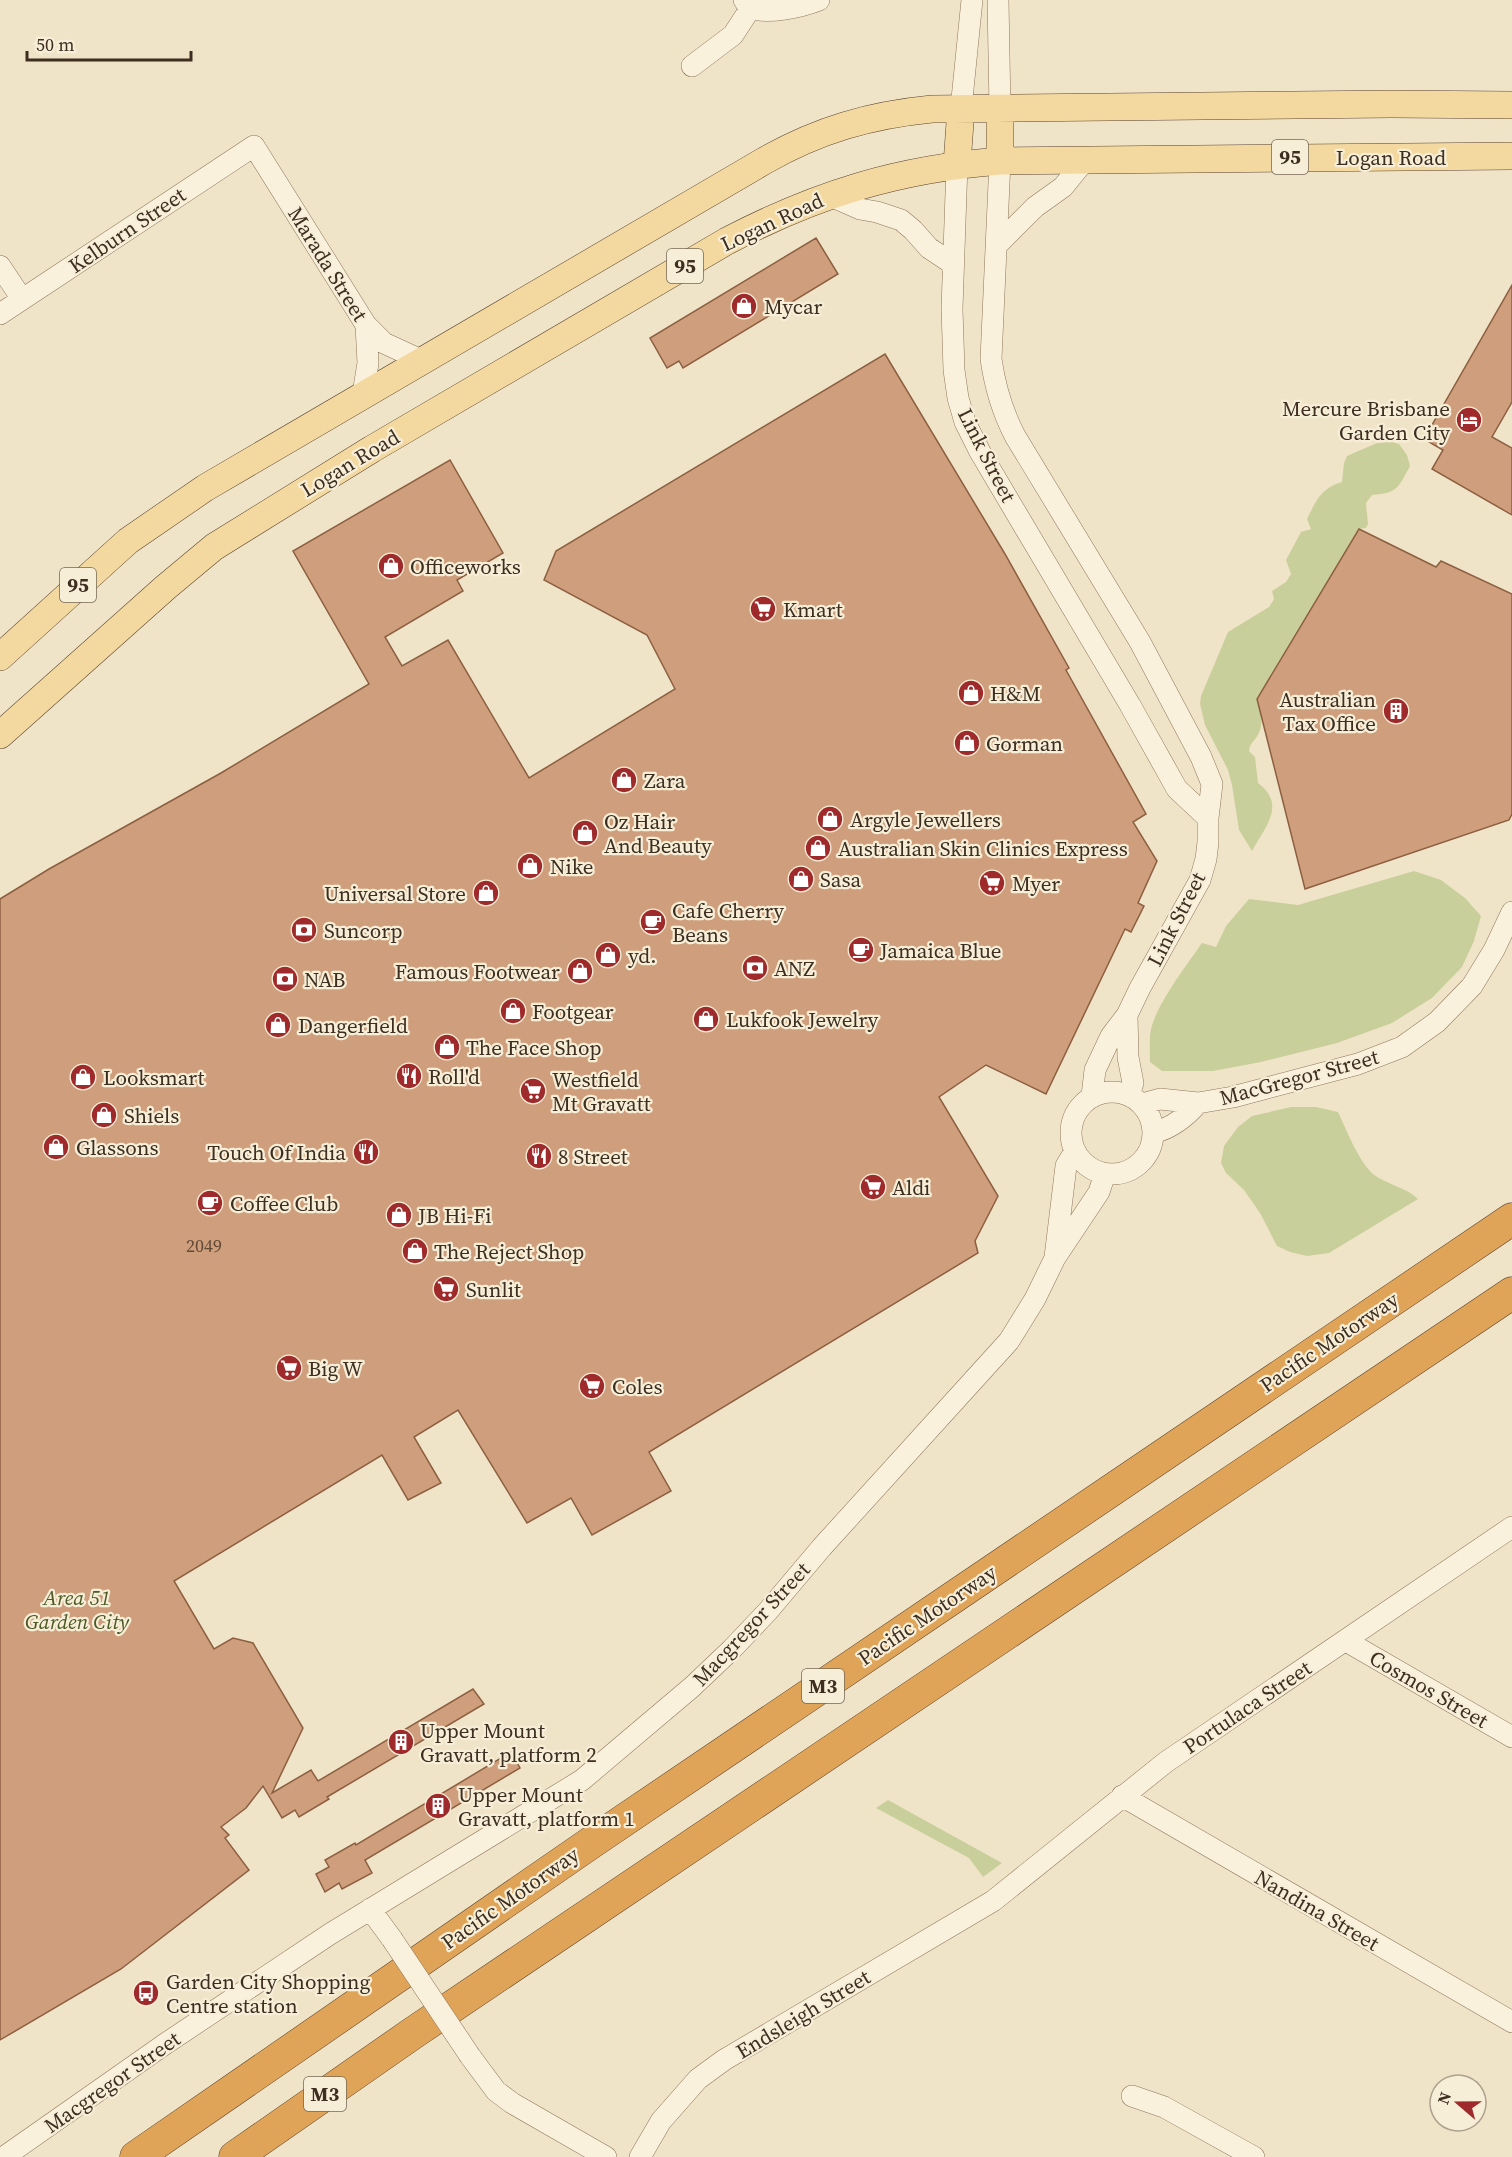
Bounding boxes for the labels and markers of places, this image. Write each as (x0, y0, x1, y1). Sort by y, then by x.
shop icon: Mycar (729, 291, 759, 321)
place label: Mycar (764, 292, 822, 321)
place label: Mercure Brisbane Garden City (1282, 394, 1450, 447)
hotel icon: Mercure Brisbane Garden City (1454, 405, 1484, 435)
shop icon: Officeworks (376, 551, 406, 581)
place label: Officeworks (410, 552, 521, 581)
supermarket icon: Kmart (748, 594, 778, 624)
place label: Kmart (783, 595, 843, 624)
shop icon: H&M (956, 678, 986, 708)
place label: H&M (990, 679, 1041, 708)
place label: Australian Tax Office (1279, 685, 1376, 738)
building icon: Australian Tax Office (1381, 696, 1411, 726)
shop icon: Gorman (952, 728, 982, 758)
place label: Gorman (986, 729, 1063, 758)
shop icon: Zara (609, 765, 639, 795)
place label: Zara (644, 766, 686, 795)
shop icon: Argyle Jewellers (815, 804, 845, 834)
place label: Argyle Jewellers (850, 805, 1001, 834)
place label: Oz Hair And Beauty (604, 807, 712, 860)
shop icon: Oz Hair And Beauty (570, 818, 600, 848)
shop icon: Australian Skin Clinics Express (803, 833, 833, 863)
place label: Australian Skin Clinics Express (838, 834, 1128, 863)
shop icon: Nike (515, 851, 545, 881)
place label: Nike (550, 852, 593, 881)
shop icon: Sasa (786, 864, 816, 894)
place label: Sasa (820, 865, 862, 894)
supermarket icon: Myer (977, 868, 1007, 898)
place label: Myer (1012, 869, 1060, 898)
shop icon: Universal Store (471, 878, 501, 908)
place label: Universal Store (324, 879, 466, 908)
place label: Cafe Cherry Beans (672, 896, 784, 949)
cafe icon: Cafe Cherry Beans (638, 907, 668, 937)
bank icon: Suncorp (289, 915, 319, 945)
place label: Suncorp (324, 916, 402, 945)
cafe icon: Jamaica Blue (846, 935, 876, 965)
place label: Jamaica Blue (879, 936, 1001, 965)
shop icon: yd. (593, 940, 623, 970)
place label: yd. (628, 941, 657, 970)
bank icon: ANZ (740, 953, 770, 983)
place label: ANZ (774, 954, 815, 983)
shop icon: Famous Footwear (565, 956, 595, 986)
place label: Famous Footwear (395, 957, 560, 986)
bank icon: NAB (270, 964, 300, 994)
place label: NAB (304, 965, 346, 994)
shop icon: Footgear (498, 996, 528, 1026)
place label: Footgear (532, 997, 614, 1026)
shop icon: Lukfook Jewelry (691, 1004, 721, 1034)
place label: Lukfook Jewelry (726, 1005, 878, 1034)
shop icon: Dangerfield (263, 1010, 293, 1040)
place label: Dangerfield (298, 1011, 408, 1040)
shop icon: The Face Shop (432, 1032, 462, 1062)
place label: The Face Shop (466, 1033, 601, 1062)
restaurant icon: Roll'd (394, 1061, 424, 1091)
shop icon: Looksmart (68, 1062, 98, 1092)
place label: Roll'd (428, 1062, 480, 1091)
place label: Looksmart (103, 1063, 205, 1092)
place label: Westfield Mt Gravatt (552, 1065, 651, 1118)
supermarket icon: Westfield Mt Gravatt (518, 1076, 548, 1106)
shop icon: Shiels (89, 1100, 119, 1130)
place label: Shiels (124, 1101, 179, 1130)
shop icon: Glassons (41, 1132, 71, 1162)
place label: Glassons (76, 1133, 159, 1162)
restaurant icon: Touch Of India (351, 1137, 381, 1167)
place label: Touch Of India (207, 1138, 346, 1167)
restaurant icon: 8 Street (524, 1141, 554, 1171)
place label: 8 Street (558, 1142, 628, 1171)
supermarket icon: Aldi (858, 1172, 888, 1202)
place label: Aldi (892, 1173, 930, 1202)
cafe icon: Coffee Club (195, 1188, 225, 1218)
place label: Coffee Club (230, 1189, 338, 1218)
shop icon: JB Hi-Fi (384, 1200, 414, 1230)
place label: JB Hi-Fi (417, 1201, 492, 1230)
shop icon: The Reject Shop (400, 1236, 430, 1266)
place label: The Reject Shop (434, 1237, 584, 1266)
supermarket icon: Sunlit (431, 1274, 461, 1304)
place label: Sunlit (466, 1275, 521, 1304)
supermarket icon: Big W (274, 1353, 304, 1383)
place label: Big W (308, 1354, 364, 1383)
supermarket icon: Coles (577, 1371, 607, 1401)
place label: Coles (612, 1372, 663, 1401)
place label: Upper Mount Gravatt, platform 2 (420, 1716, 597, 1769)
building icon: Upper Mount Gravatt, platform 2 (386, 1727, 416, 1757)
place label: Upper Mount Gravatt, platform 1 (458, 1780, 635, 1833)
building icon: Upper Mount Gravatt, platform 1 (423, 1791, 453, 1821)
place label: Garden City Shopping Centre station (166, 1967, 371, 2020)
bus stop icon: Garden City Shopping Centre station (131, 1978, 161, 2008)

